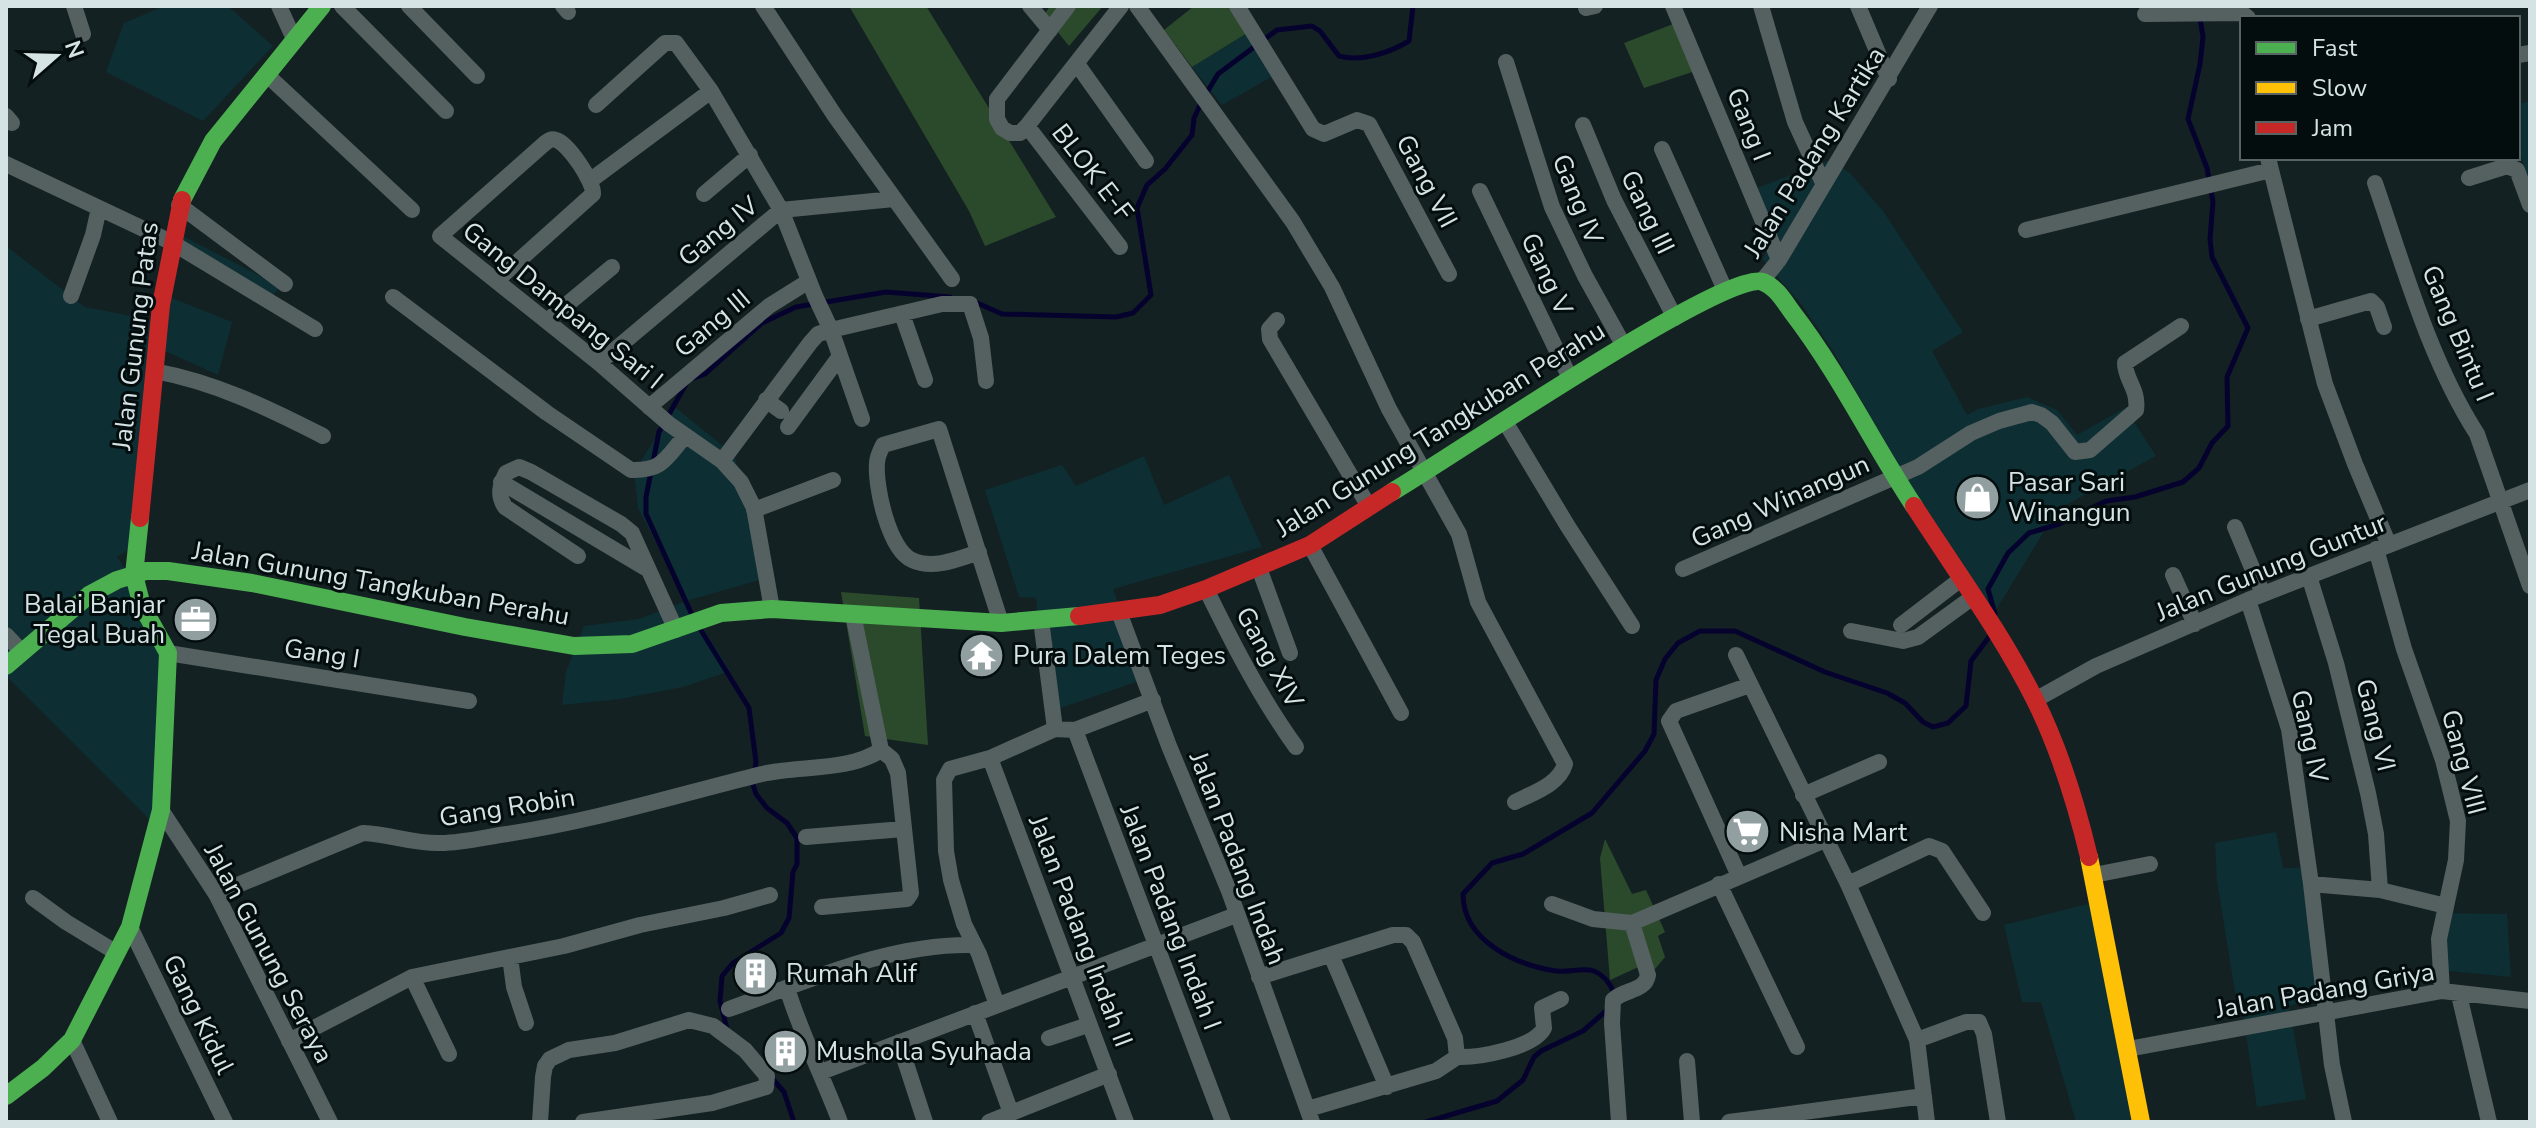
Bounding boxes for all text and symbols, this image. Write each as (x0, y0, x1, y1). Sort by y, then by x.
north arrow (16, 16, 96, 96)
legend (2240, 16, 2520, 160)
text: Fast (2312, 32, 2358, 64)
text: N (57, 37, 91, 62)
street label: Jalan Padang Kartika (1735, 40, 1893, 265)
text: Slow (2312, 72, 2367, 104)
street label: Gang I (1718, 82, 1779, 166)
text: Jam (2311, 112, 2353, 144)
street label: BLOK E-F (1044, 117, 1142, 228)
street label: Gang VII (1387, 129, 1466, 234)
street label: Gang IV (1544, 149, 1611, 249)
street label: Gang III (1612, 164, 1683, 260)
street label: Gang IV (671, 188, 766, 275)
street label: Gang Dampang Sari I (455, 214, 670, 397)
street label: Jalan Gunung Patas (104, 220, 167, 453)
street label: Gang V (1512, 227, 1581, 321)
street label: Gang Bintu I (2413, 260, 2502, 407)
street label: Gang III (667, 281, 758, 365)
street label: Jalan Gunung Tangkuban Perahu (1268, 313, 1612, 546)
street label: Gang Winangun (1685, 446, 1875, 556)
place label: Pasar Sari Winangun (2008, 465, 2131, 530)
shop icon: Pasar Sari Winangun (1953, 473, 2001, 521)
street label: Jalan Gunung Guntur (2150, 505, 2392, 630)
street label: Jalan Gunung Tangkuban Perahu (189, 533, 572, 634)
place label: Balai Banjar Tegal Buah (24, 587, 166, 652)
office icon: Balai Banjar Tegal Buah (172, 595, 220, 643)
street label: Gang XIV (1227, 600, 1312, 714)
street label: Gang I (282, 630, 362, 677)
temple icon: Pura Dalem Teges (958, 631, 1006, 679)
place label: Pura Dalem Teges (1013, 638, 1226, 673)
street label: Gang VI (2347, 675, 2404, 775)
street label: Gang IV (2283, 687, 2336, 786)
street label: Gang VIII (2433, 706, 2494, 818)
street label: Jalan Padang Indah (1180, 746, 1294, 970)
street label: Gang Robin (437, 780, 577, 835)
street label: Jalan Padang Indah I (1111, 798, 1230, 1035)
supermarket icon: Nisha Mart (1724, 808, 1772, 856)
street label: Jalan Padang Indah II (1020, 809, 1141, 1052)
place label: Nisha Mart (1779, 815, 1908, 850)
street label: Jalan Gunung Seraya (195, 836, 341, 1069)
street label: Gang Kidul (155, 949, 243, 1080)
building icon: Rumah Alif (731, 949, 779, 997)
street label: Jalan Padang Griya (2212, 954, 2437, 1027)
place label: Rumah Alif (786, 956, 917, 991)
building icon: Musholla Syuhada (761, 1027, 809, 1075)
place label: Musholla Syuhada (816, 1034, 1032, 1069)

